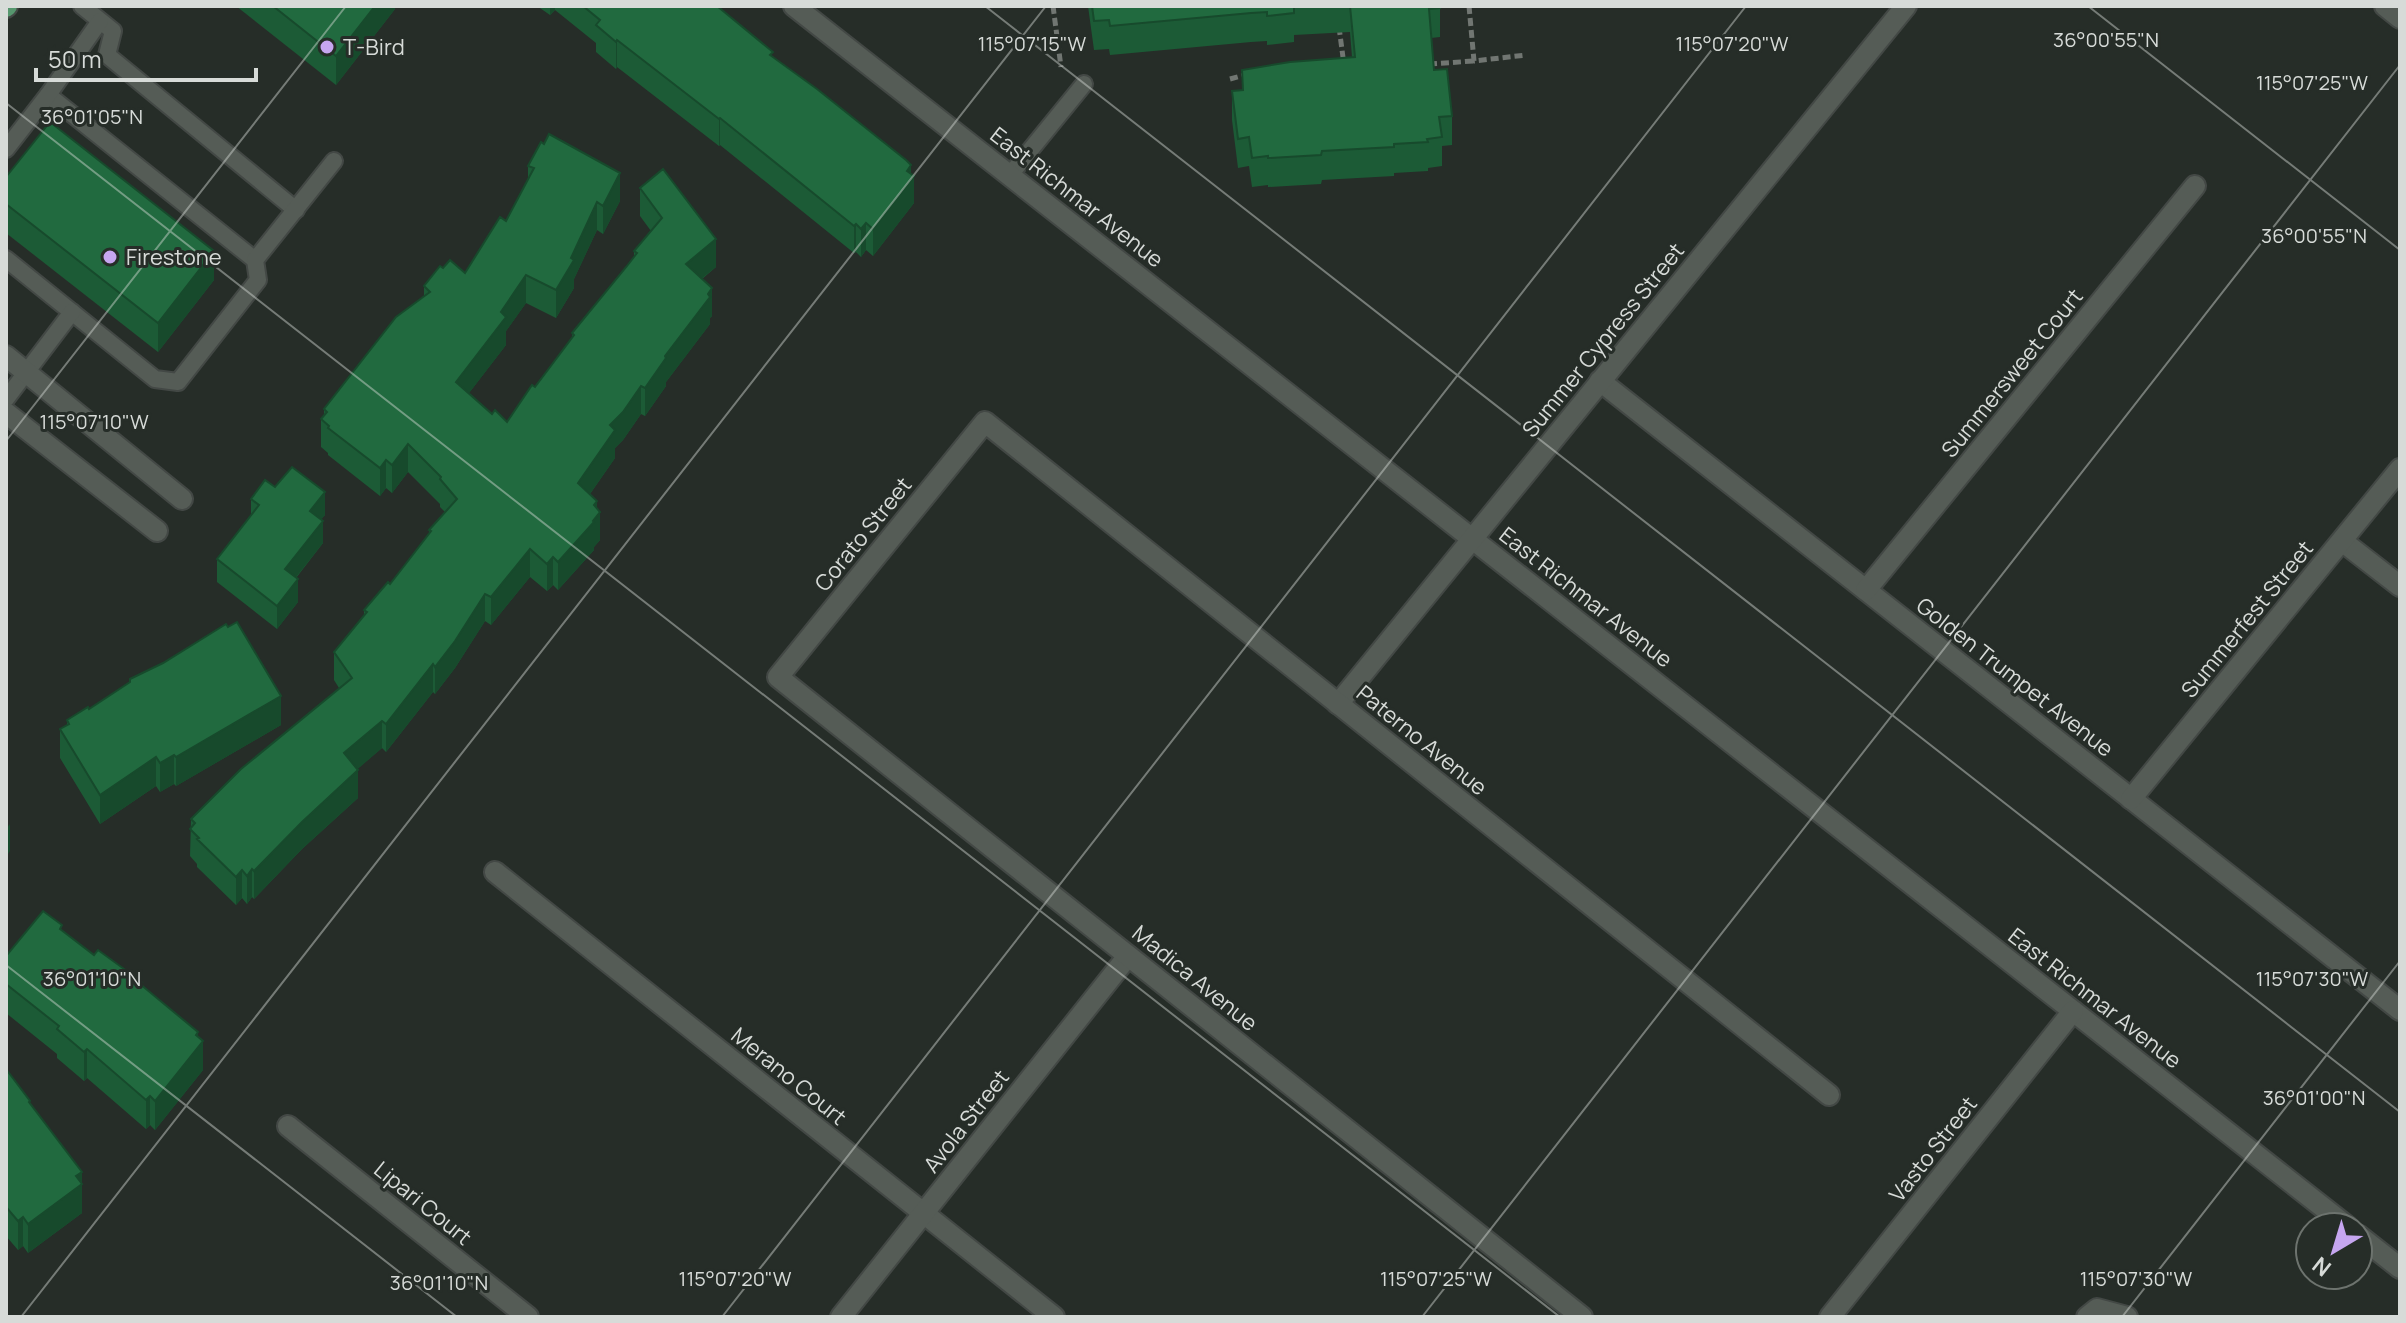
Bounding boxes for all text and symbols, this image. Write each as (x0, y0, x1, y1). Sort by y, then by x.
text: 36°00'55"N (2053, 26, 2159, 53)
text: 115°07'15"W (978, 30, 1087, 57)
text: 115°07'20"W (1676, 30, 1789, 57)
scale bar (36, 32, 256, 82)
place label: T-Bird (343, 32, 405, 62)
marker: T-Bird (318, 38, 336, 56)
text: 50 m (48, 42, 102, 75)
text: 115°07'25"W (2256, 69, 2368, 96)
text: 36°01'05"N (41, 103, 143, 130)
street label: East Richmar Avenue (984, 120, 1170, 274)
text: 36°00'55"N (2261, 222, 2367, 249)
street label: Summer Cypress Street (1515, 236, 1691, 444)
place label: Firestone (126, 242, 222, 272)
marker: Firestone (101, 248, 119, 266)
street label: Summersweet Court (1934, 282, 2090, 464)
text: 115°07'10"W (39, 408, 149, 435)
street label: Corato Street (808, 470, 918, 597)
street label: East Richmar Avenue (1493, 520, 1679, 674)
street label: Summerfest Street (2174, 534, 2320, 704)
street label: Golden Trumpet Avenue (1910, 590, 2120, 764)
street label: Paterno Avenue (1350, 678, 1494, 802)
street label: Madica Avenue (1126, 918, 1264, 1038)
street label: East Richmar Avenue (2002, 921, 2188, 1075)
text: 36°01'10"N (43, 965, 141, 992)
text: 115°07'30"W (2256, 965, 2369, 992)
street label: Merano Court (725, 1020, 853, 1132)
street label: Avola Street (916, 1063, 1016, 1179)
text: 36°01'00"N (2263, 1084, 2365, 1111)
street label: Vasto Street (1882, 1090, 1984, 1208)
street label: Lipari Court (368, 1154, 478, 1252)
north arrow (2294, 1211, 2374, 1291)
text: N (2306, 1250, 2337, 1283)
text: 115°07'20"W (679, 1265, 792, 1292)
text: 115°07'25"W (1380, 1265, 1492, 1292)
text: 115°07'30"W (2080, 1265, 2193, 1292)
text: 36°01'10"N (390, 1269, 488, 1296)

